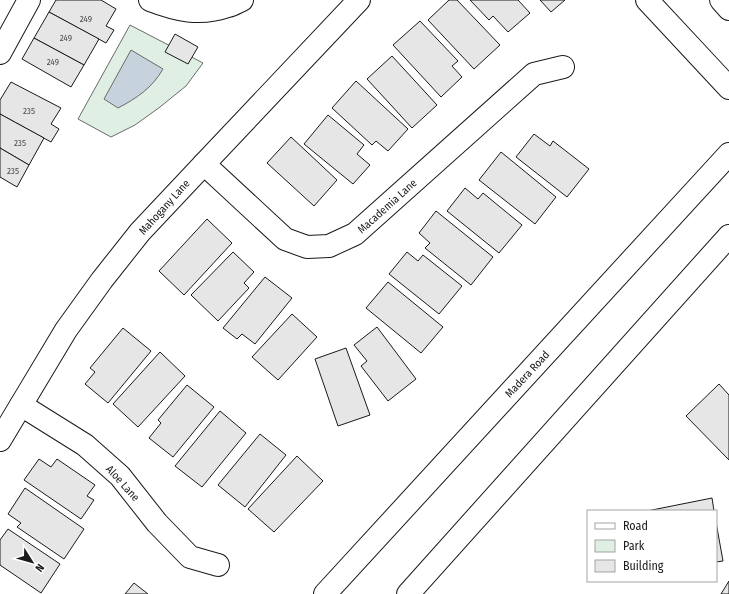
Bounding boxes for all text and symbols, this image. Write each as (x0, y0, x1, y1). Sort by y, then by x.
house number: 249 (80, 14, 92, 24)
house number: 249 (60, 33, 72, 43)
house number: 249 (47, 57, 59, 67)
house number: 235 (23, 106, 35, 116)
house number: 235 (14, 138, 26, 148)
house number: 235 (7, 166, 19, 176)
street label: Macademia Lane (355, 176, 420, 236)
street label: Mahogany Lane (136, 177, 193, 238)
street label: Madera Road (503, 348, 552, 400)
street label: Aloe Lane (103, 463, 142, 504)
legend (587, 510, 717, 582)
text: Road (623, 519, 648, 533)
text: Park (623, 539, 645, 553)
north arrow (12, 542, 52, 582)
text: Building (623, 559, 664, 573)
text: N (32, 561, 47, 574)

